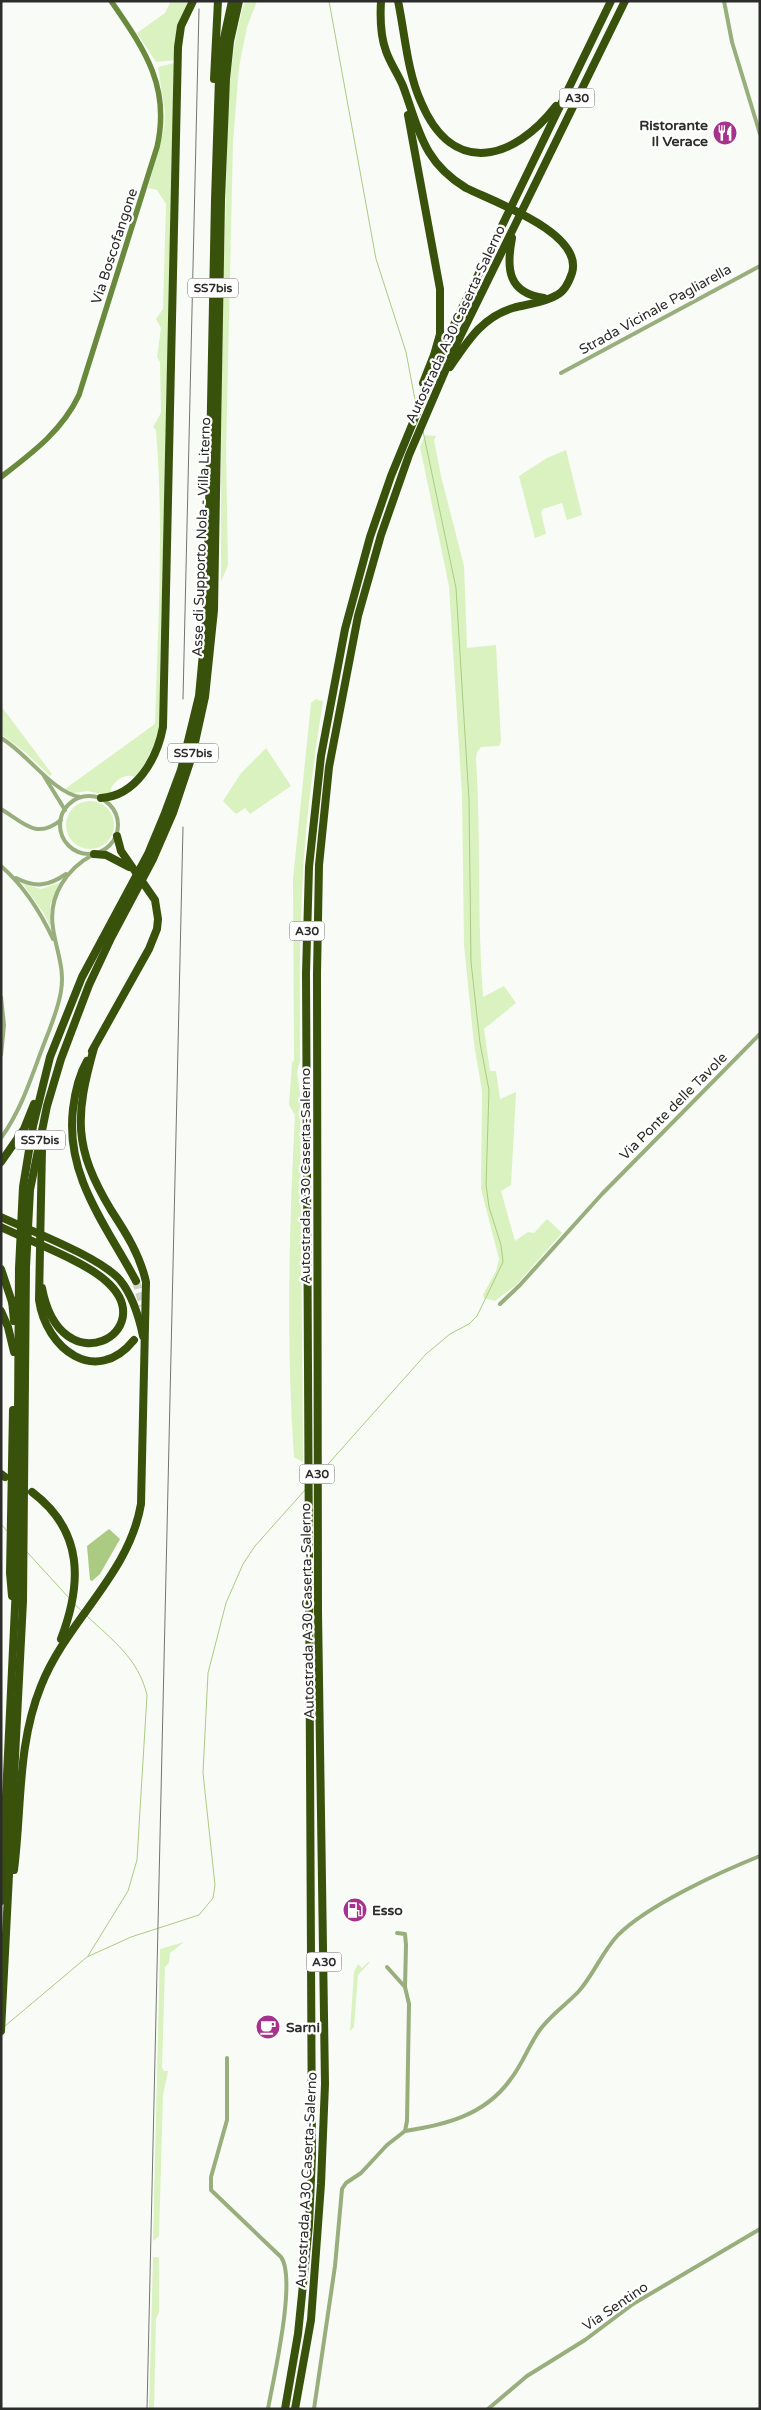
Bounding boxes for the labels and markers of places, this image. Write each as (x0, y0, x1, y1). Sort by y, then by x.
place label: Ristorante Il Verace (639, 117, 708, 150)
restaurant icon: Ristorante Il Verace (712, 120, 738, 146)
fuel station icon: Esso (342, 1897, 368, 1923)
place label: Esso (372, 1902, 403, 1919)
cafe icon: Sarni (255, 2014, 281, 2040)
place label: Sarni (286, 2019, 320, 2036)

